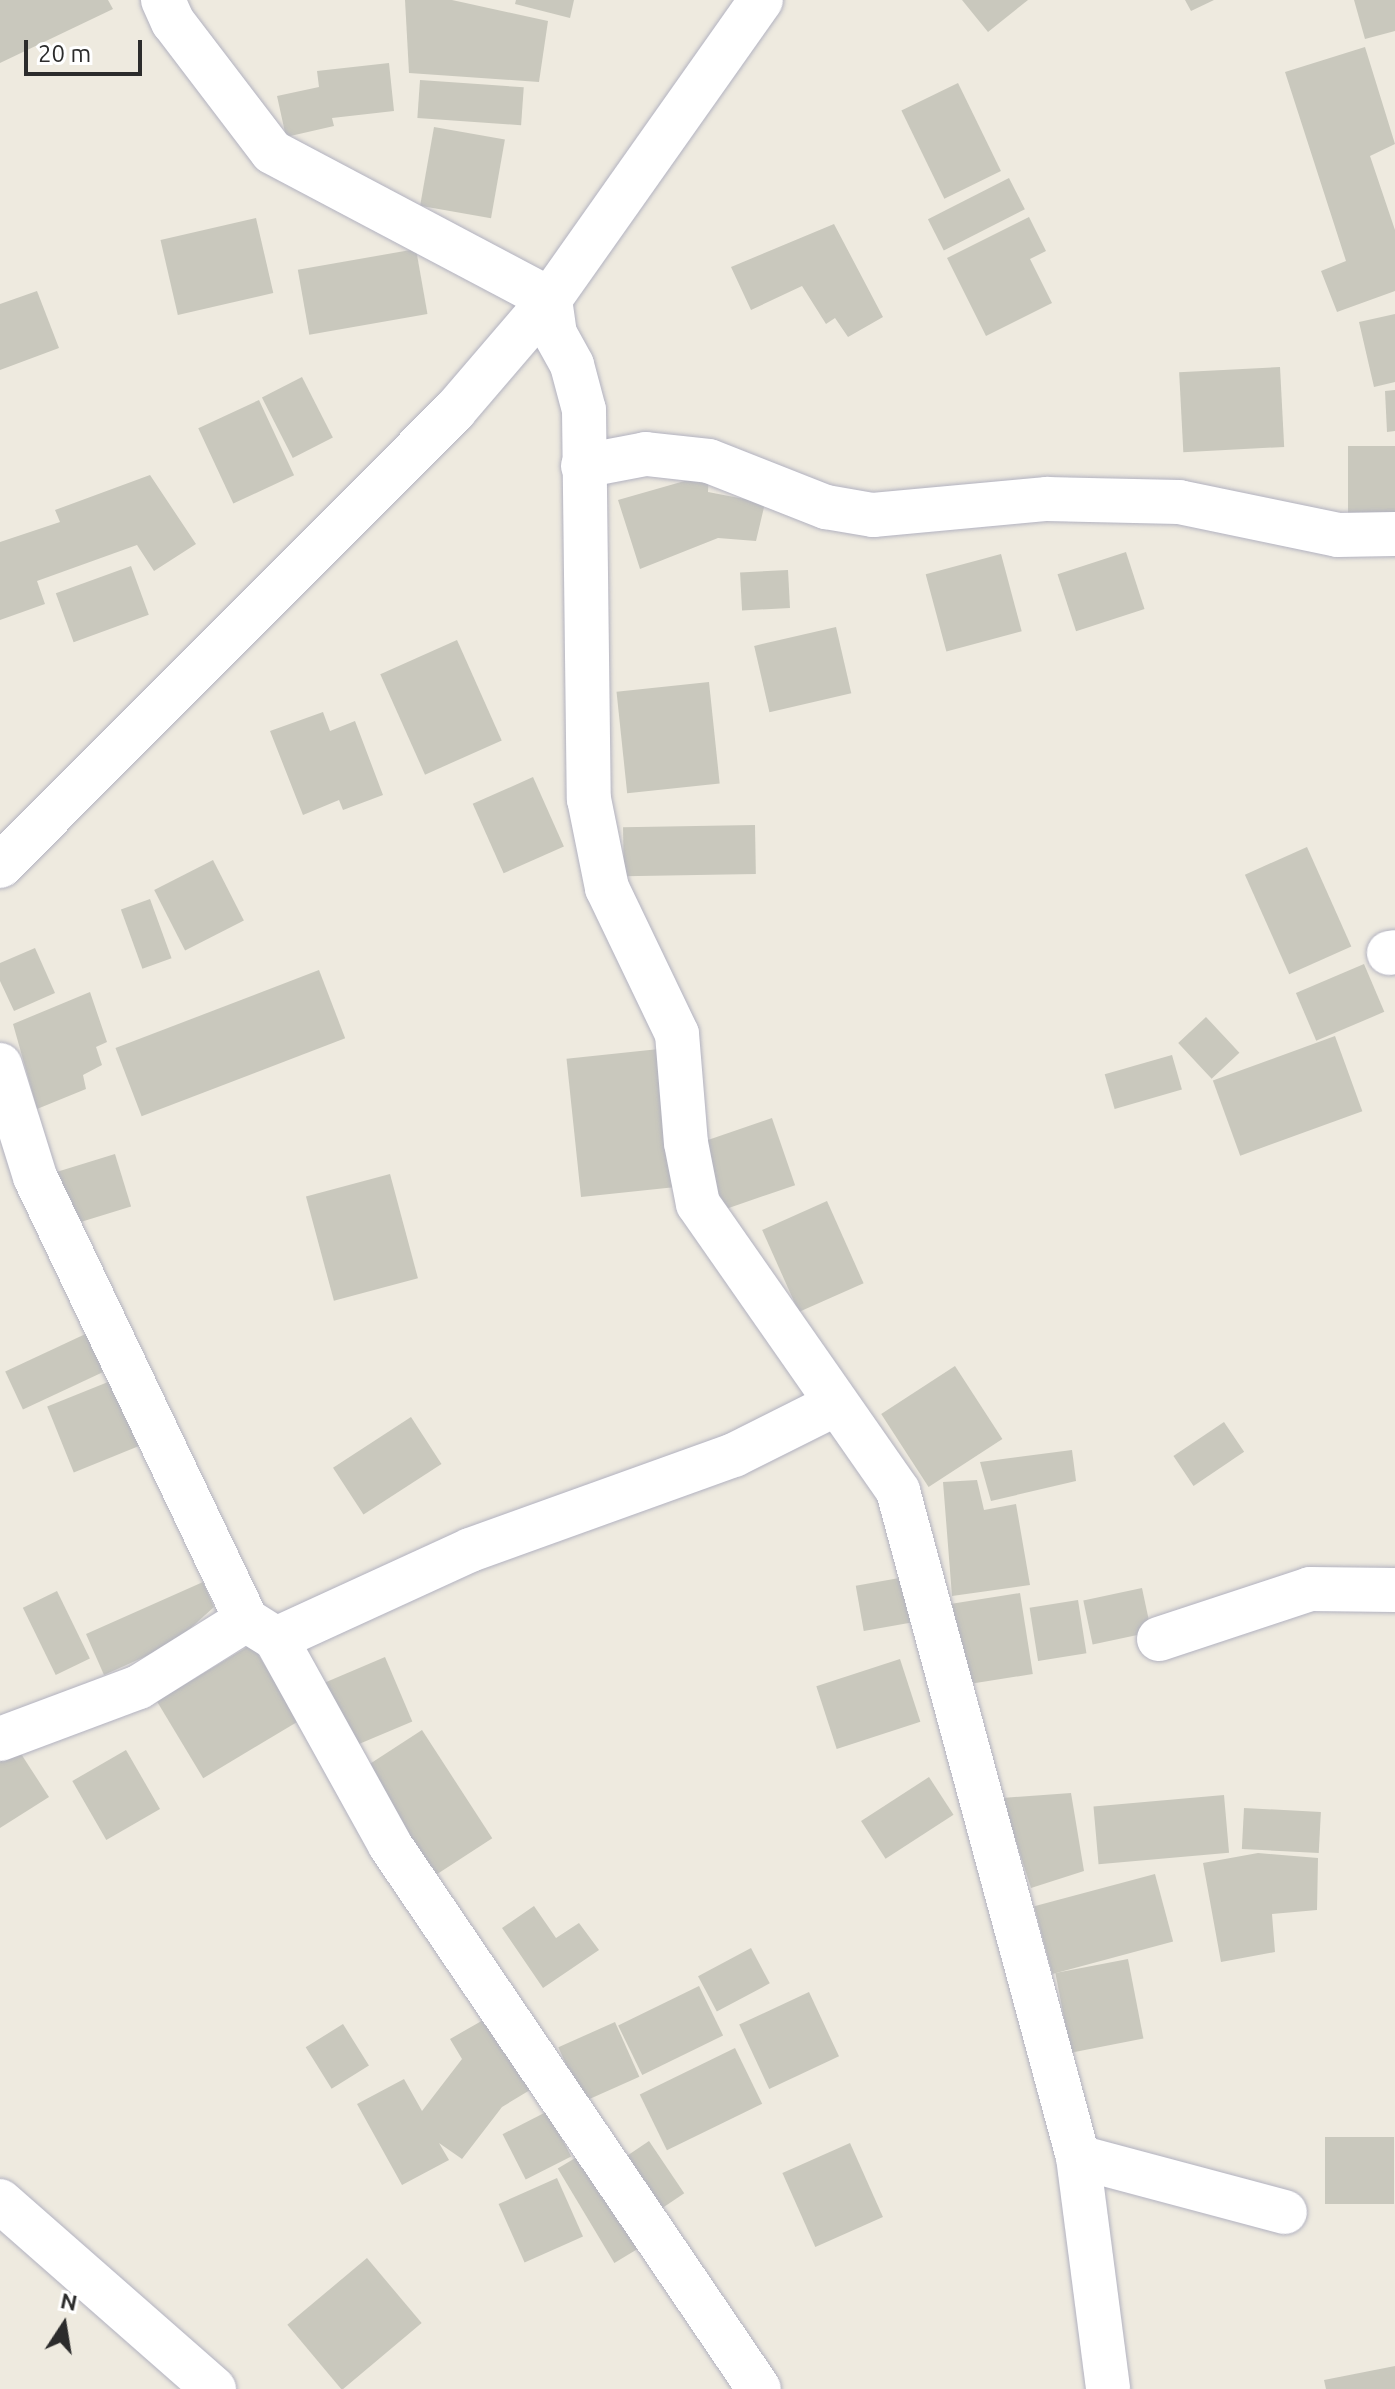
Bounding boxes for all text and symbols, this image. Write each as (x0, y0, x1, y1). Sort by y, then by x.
scale bar (28, 24, 146, 74)
text: 20 m (38, 40, 91, 67)
north arrow (24, 2285, 104, 2365)
text: N (58, 2287, 80, 2315)

